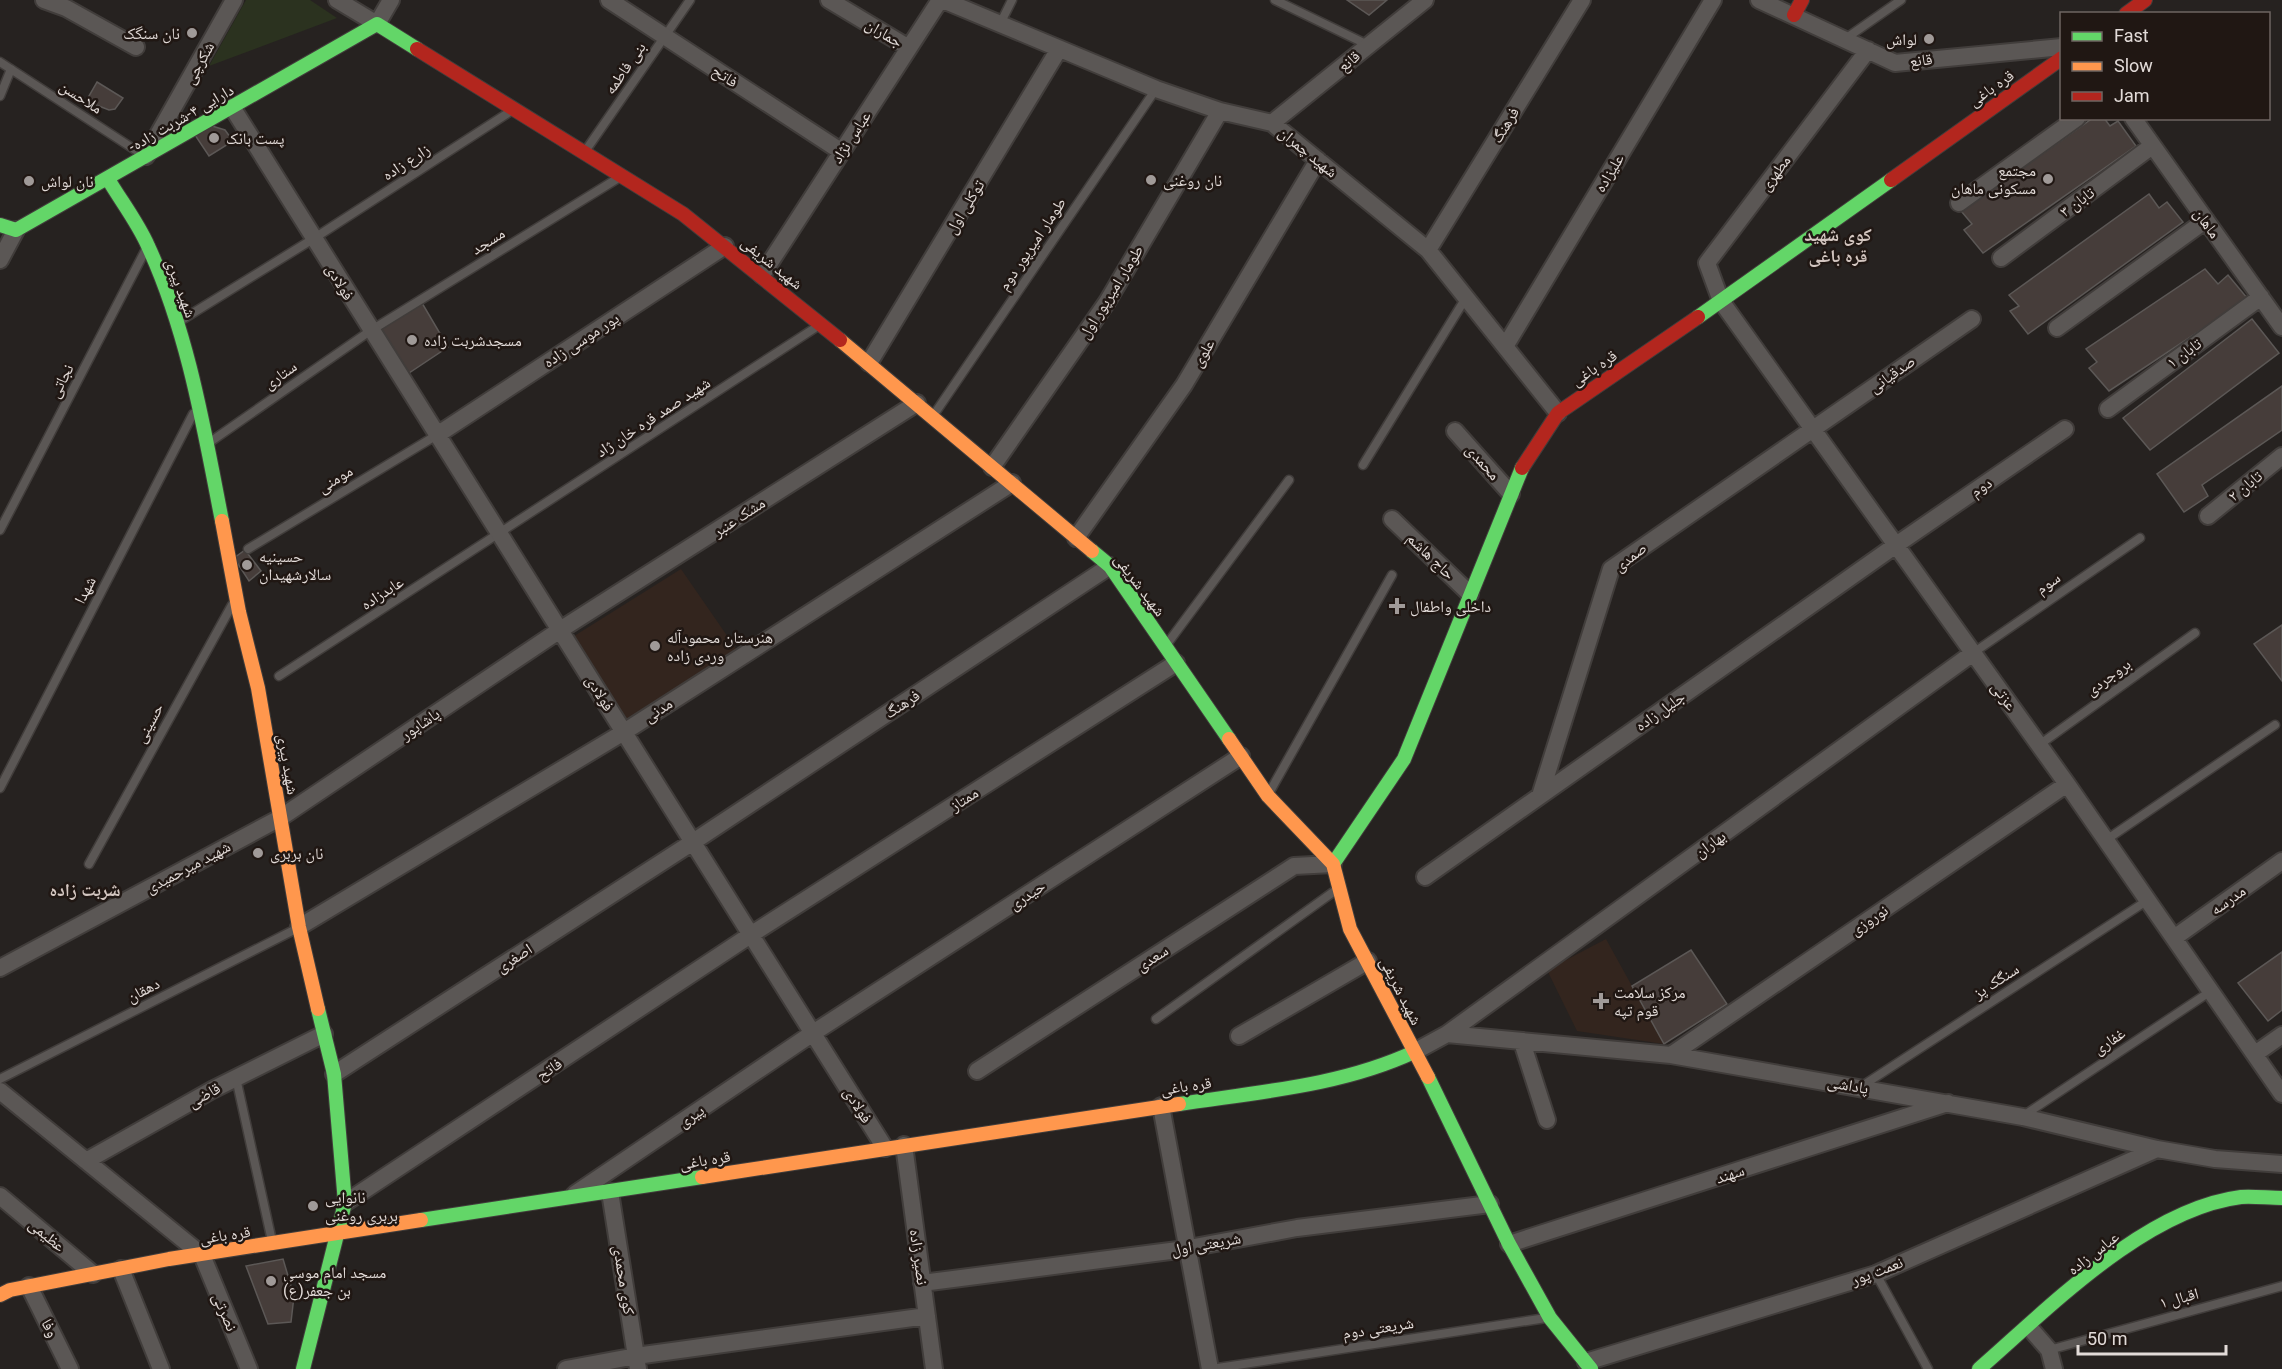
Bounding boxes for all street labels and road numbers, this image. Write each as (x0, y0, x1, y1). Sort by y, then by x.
street label: جماران (861, 15, 906, 52)
street label: شکرچی (180, 38, 219, 88)
street label: بنی فاطمه (600, 38, 651, 98)
street label: قانع (1334, 46, 1364, 76)
street label: قانع (1909, 49, 1933, 72)
street label: فاتح (708, 61, 741, 92)
street label: قره باغی (1965, 66, 2018, 111)
street label: ملاحسن (55, 76, 106, 119)
street label: -دارایی ۴-شربت زاده (125, 80, 238, 157)
street label: فرهنگ (1487, 104, 1523, 146)
street label: عباس نژاد (827, 107, 876, 167)
street label: شهید چمران (1274, 122, 1341, 182)
street label: زارع زاده (379, 140, 434, 185)
street label: علیزاده (1590, 150, 1628, 196)
street label: مطهری (1755, 151, 1795, 195)
street label: توکلی اول (942, 176, 989, 238)
street label: تابان ۳ (2056, 183, 2099, 222)
street label: طومار امیرپور دوم (994, 194, 1071, 295)
street label: ماهان (2189, 204, 2224, 242)
street label: مسجد (468, 223, 508, 259)
street label: شهید شریفى (737, 232, 807, 294)
street label: طومار امیرپور اول (1075, 242, 1148, 343)
street label: شهید پیری (161, 256, 200, 321)
street label: فولادی (321, 260, 358, 304)
street label: پور موسی زاده (540, 308, 623, 372)
street label: تابان ۱ (2163, 334, 2206, 373)
street label: علوی (1187, 336, 1220, 371)
street label: قره باغی (1567, 346, 1621, 391)
street label: صدقیانی (1865, 351, 1919, 398)
street label: ستاری (260, 357, 301, 394)
street label: نجاتی (44, 361, 78, 402)
street label: شهید صمد قره خان ژاد (592, 373, 714, 462)
street label: محمدی (1461, 440, 1504, 485)
street label: مومنی (314, 461, 357, 498)
street label: تابان ۲ (2224, 466, 2267, 506)
street label: دوم (1967, 473, 1996, 502)
street label: مشک عنبر (709, 493, 769, 541)
street label: حاج هاشم (1402, 528, 1459, 584)
street label: صمدی (1610, 538, 1651, 577)
street label: شهید شریفى (1109, 550, 1170, 621)
street label: سوم (2032, 568, 2065, 599)
street label: عابدزاده (357, 572, 407, 614)
street label: شهدا (70, 573, 100, 607)
street label: بروجردی (2082, 654, 2135, 701)
street label: فولادی (581, 671, 618, 715)
street label: عزتی (1986, 678, 2021, 715)
street label: فرهنگ (881, 686, 923, 722)
street label: جلیل زاده (1631, 687, 1689, 736)
street label: مدنی (640, 694, 676, 727)
street label: حسینی (130, 700, 168, 747)
street label: پاشاپور (396, 704, 444, 745)
street label: شهید پیری (272, 732, 303, 796)
street label: ممتاز (945, 783, 982, 816)
street label: بهاران (1691, 826, 1730, 862)
street label: شهید میرحمیدی (142, 837, 234, 898)
street label: حیدری (1005, 876, 1049, 915)
street label: مدرسه (2207, 881, 2249, 919)
street label: نوروزی (1846, 900, 1892, 940)
street label: اصغری (492, 939, 536, 978)
street label: سعدی (1132, 941, 1172, 976)
street label: شهید شریفى (1375, 954, 1426, 1029)
street label: سنگک پز (1969, 959, 2023, 1003)
street label: دهقان (123, 974, 163, 1007)
street label: غفاری (2089, 1024, 2129, 1059)
street label: فاتح (533, 1054, 566, 1085)
street label: پاداشی (1826, 1072, 1870, 1099)
street label: قره باغی (1159, 1073, 1213, 1100)
street label: قاضی (184, 1078, 224, 1113)
street label: فولادی (839, 1083, 876, 1127)
street label: پیری (674, 1100, 709, 1132)
street label: قره باغی (678, 1147, 732, 1174)
street label: سهند (1713, 1161, 1747, 1187)
street label: عظیمی (24, 1214, 69, 1256)
street label: قره باغی (198, 1222, 252, 1249)
street label: عباس زاده (2063, 1227, 2123, 1280)
street label: نصیر زاده (906, 1228, 932, 1286)
street label: شریعتی اول (1170, 1229, 1243, 1260)
street label: کوی محمدی (608, 1244, 639, 1317)
street label: نعمت پور (1848, 1252, 1906, 1290)
street label: اقبال ۱ (2157, 1284, 2201, 1313)
street label: نصرتی (208, 1290, 242, 1334)
street label: شریعتی دوم (1341, 1313, 1415, 1344)
street label: وفا (37, 1316, 63, 1340)

